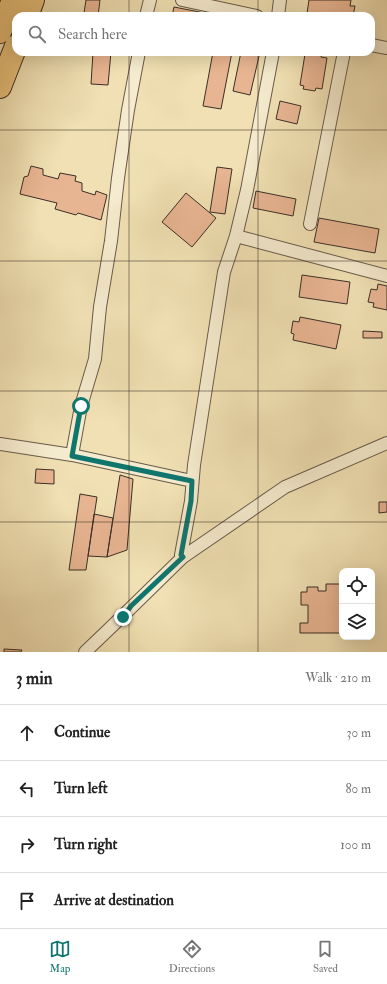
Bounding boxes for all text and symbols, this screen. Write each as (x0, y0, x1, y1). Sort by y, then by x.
search box (12, 12, 375, 56)
icon: search (26, 23, 48, 45)
text: Search here (58, 25, 127, 44)
route start (72, 397, 90, 415)
map controls (339, 568, 375, 640)
button: locate (339, 568, 375, 604)
button: layers (339, 604, 375, 640)
route end (114, 608, 132, 626)
text: 3 min (16, 668, 53, 689)
text: Walk · 210 m (305, 670, 371, 686)
icon: ahead (16, 722, 38, 744)
text: Continue (54, 723, 110, 742)
text: 30 m (347, 725, 371, 741)
icon: left (16, 778, 38, 800)
text: Turn left (54, 779, 108, 798)
text: 80 m (345, 781, 371, 797)
icon: right (16, 834, 38, 856)
text: Turn right (54, 835, 117, 854)
text: 100 m (340, 837, 371, 853)
icon: arrive (16, 890, 38, 912)
text: Arrive at destination (54, 891, 174, 910)
tab: Map (49, 938, 71, 975)
tab: Directions (169, 938, 215, 975)
tab: Saved (313, 938, 338, 975)

